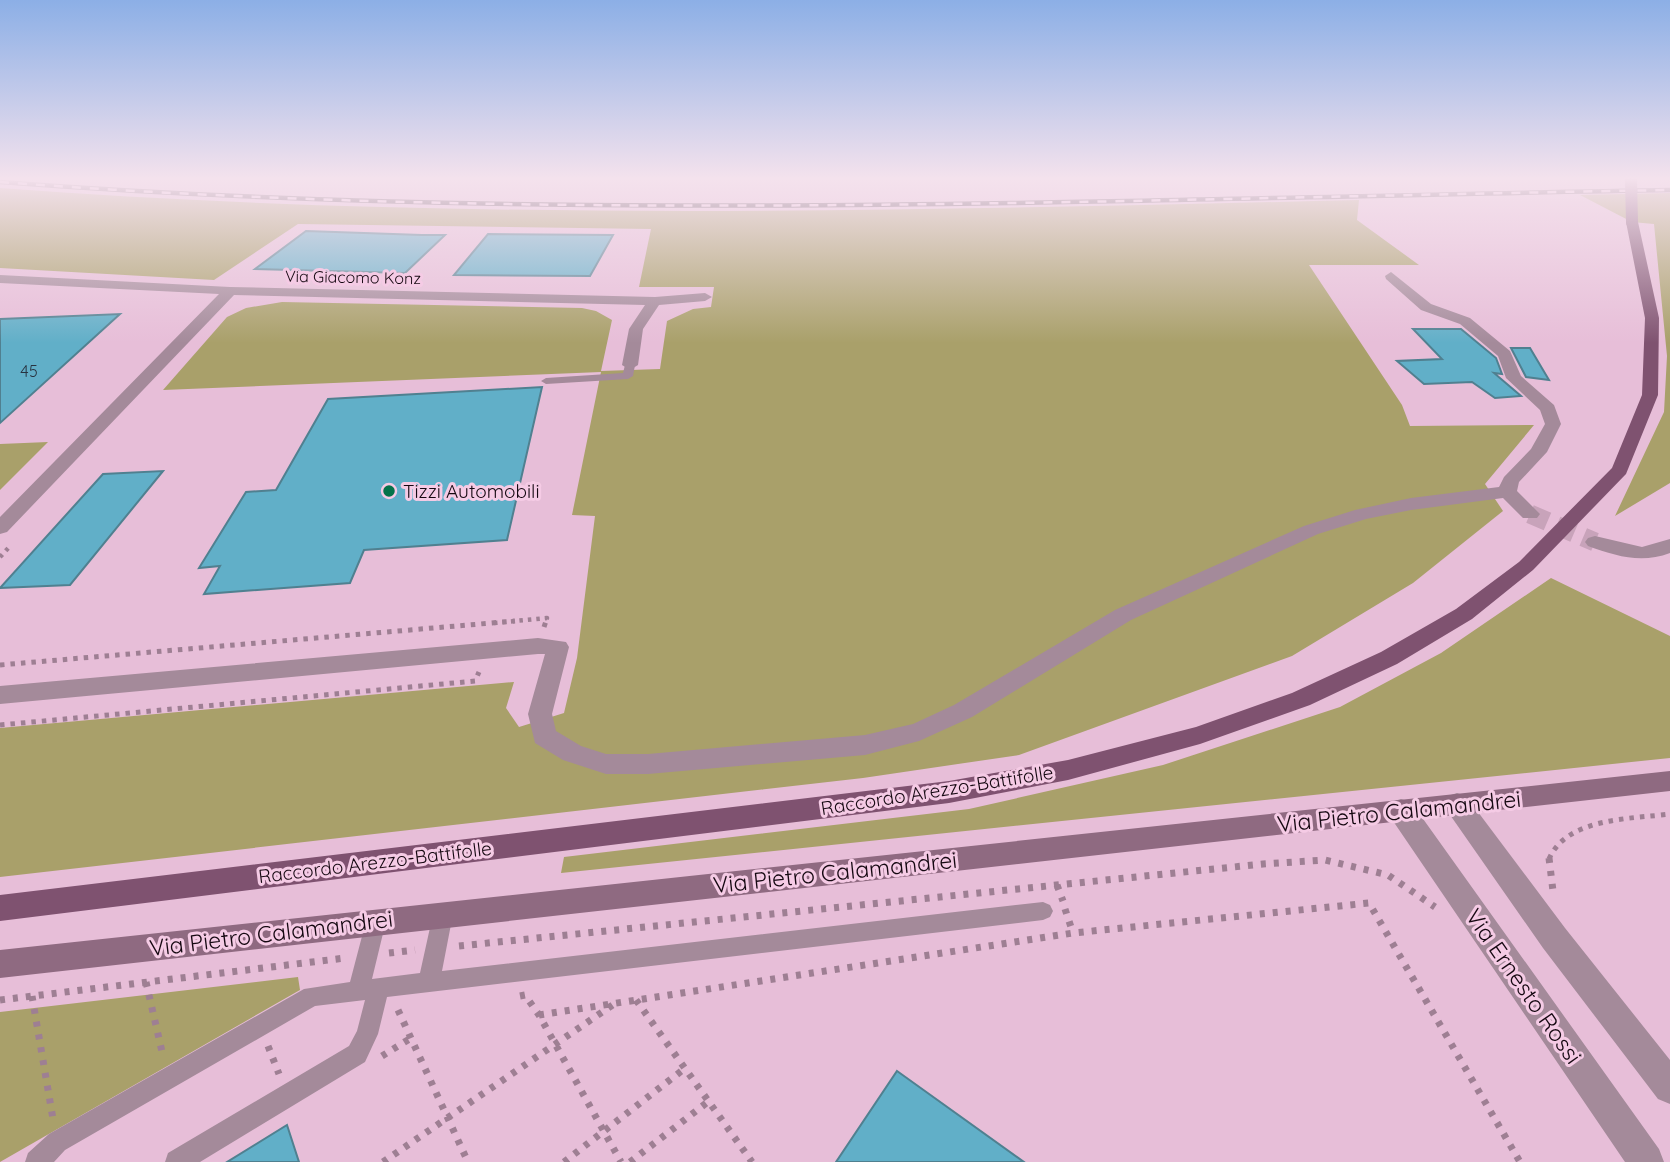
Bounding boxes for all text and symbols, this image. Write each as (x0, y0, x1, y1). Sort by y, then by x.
street label: Via Giacomo Konz (285, 266, 421, 288)
house number: 45 (20, 361, 38, 381)
place label: Tizzi Automobili (403, 479, 540, 503)
marker: Tizzi Automobili (381, 483, 397, 499)
street label: Raccordo Arezzo-Battifolle (819, 760, 1055, 820)
street label: Via Pietro Calamandrei (1276, 784, 1522, 838)
street label: Raccordo Arezzo-Battifolle (257, 836, 493, 888)
street label: Via Pietro Calamandrei (712, 845, 958, 899)
street label: Via Ernesto Rossi (1460, 903, 1588, 1069)
street label: Via Pietro Calamandrei (148, 904, 394, 962)

